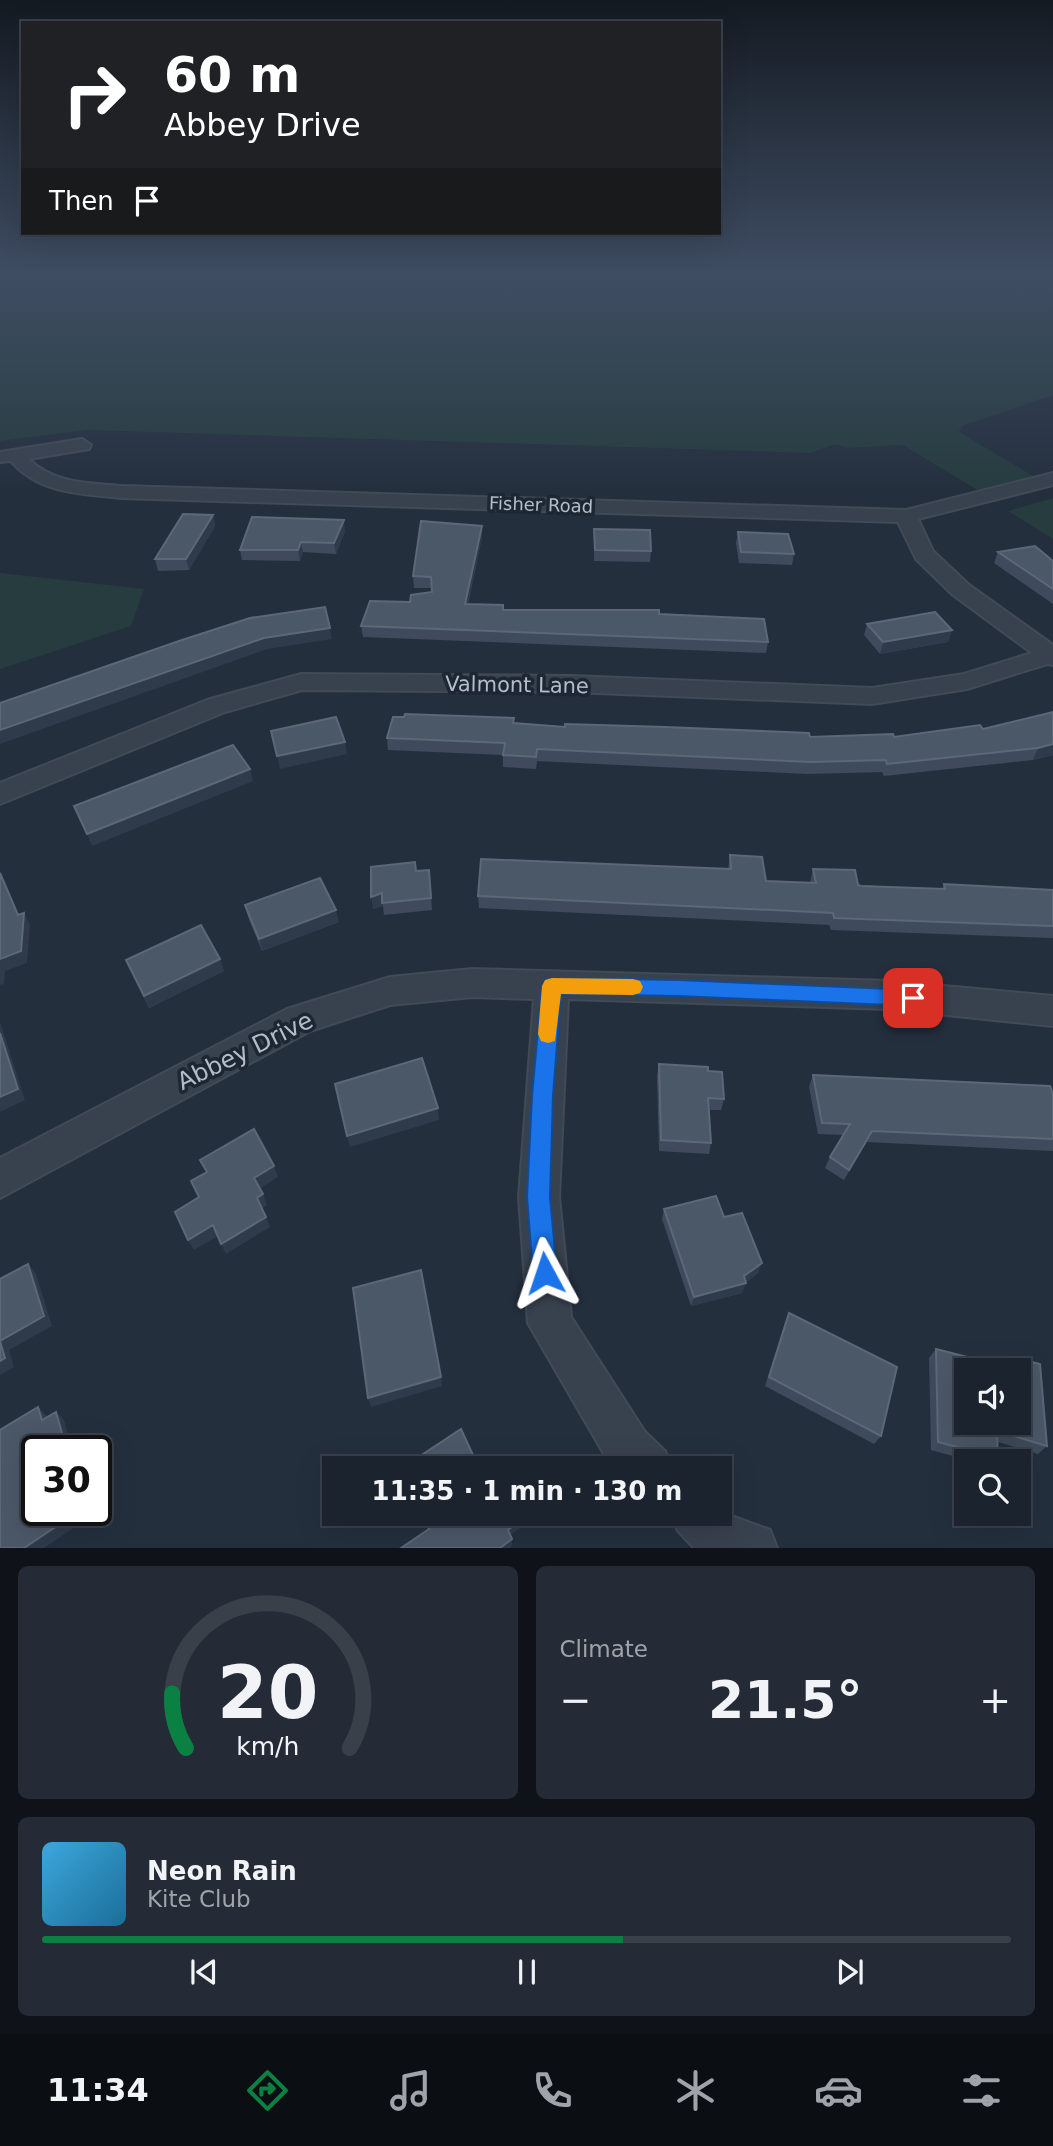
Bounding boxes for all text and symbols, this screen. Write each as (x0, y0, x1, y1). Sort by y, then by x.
text: 60 m (164, 47, 300, 104)
icon: right (49, 49, 140, 140)
text: Abbey Drive (164, 106, 361, 144)
icon: arrive (128, 182, 166, 220)
text: Then (49, 186, 114, 216)
street label: Fisher Road (489, 492, 593, 517)
street label: Valmont Lane (445, 672, 589, 698)
pin (883, 968, 943, 1028)
icon: arrive (894, 979, 932, 1017)
street label: Abbey Drive (173, 1006, 317, 1096)
position arrow (508, 1236, 582, 1310)
map controls (954, 1358, 1031, 1526)
button: sound (954, 1358, 1031, 1435)
speed limit sign: 30 (21, 1435, 112, 1526)
button: search (954, 1449, 1031, 1526)
text: 11:35 · 1 min · 130 m (372, 1476, 682, 1506)
text: Climate (560, 1636, 648, 1662)
text: 20 (217, 1651, 318, 1736)
text: 21.5° (708, 1670, 862, 1730)
text: − (560, 1678, 591, 1722)
text: + (979, 1678, 1011, 1722)
text: km/h (236, 1732, 299, 1761)
text: Neon Rain (147, 1856, 297, 1886)
text: Kite Club (147, 1886, 251, 1912)
icon: previous (185, 1953, 223, 1991)
icon: pause (508, 1953, 546, 1991)
icon: next (831, 1953, 869, 1991)
icon: directions (243, 2066, 292, 2115)
icon: music (386, 2066, 435, 2115)
icon: phone (528, 2066, 577, 2115)
icon: climate (671, 2066, 720, 2115)
icon: car (814, 2066, 863, 2115)
icon: filters (957, 2066, 1006, 2115)
text: 11:34 (47, 2071, 149, 2109)

